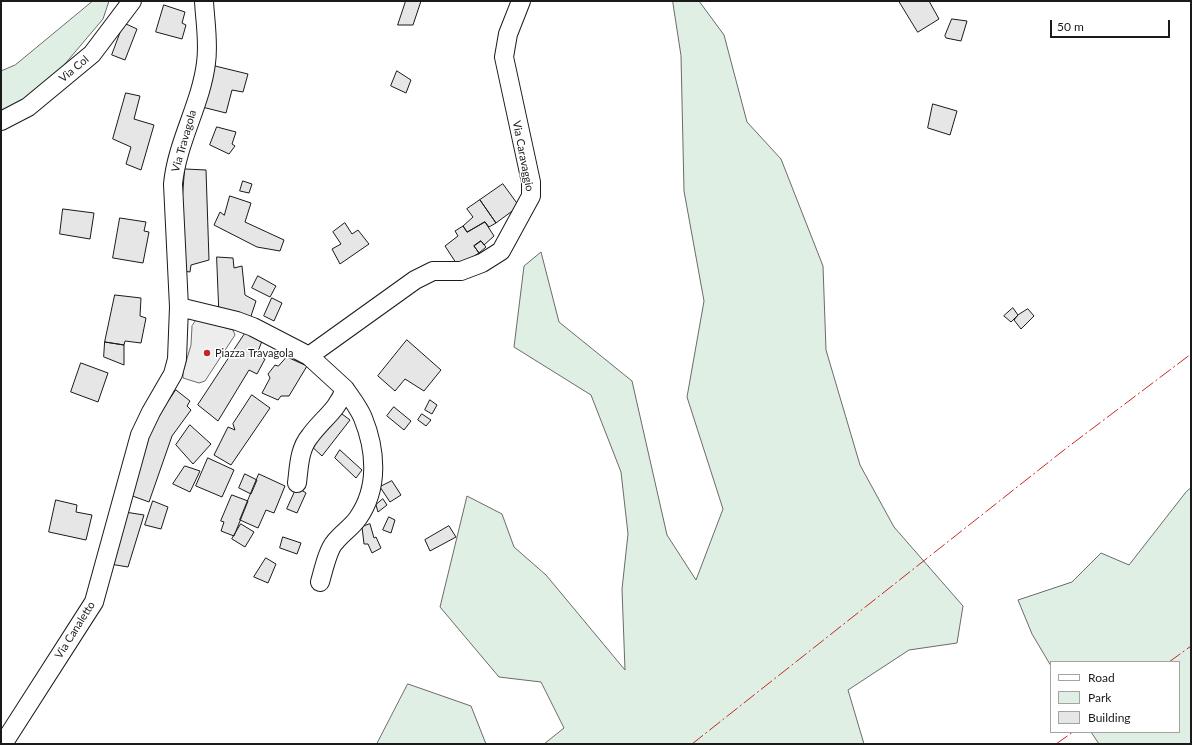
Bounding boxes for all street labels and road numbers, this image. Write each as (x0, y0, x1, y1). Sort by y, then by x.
street label: Via Col (57, 53, 91, 85)
street label: Via Travagola (169, 108, 199, 174)
street label: Via Caravaggio (510, 120, 536, 192)
street label: Via Canaletto (52, 599, 98, 661)

